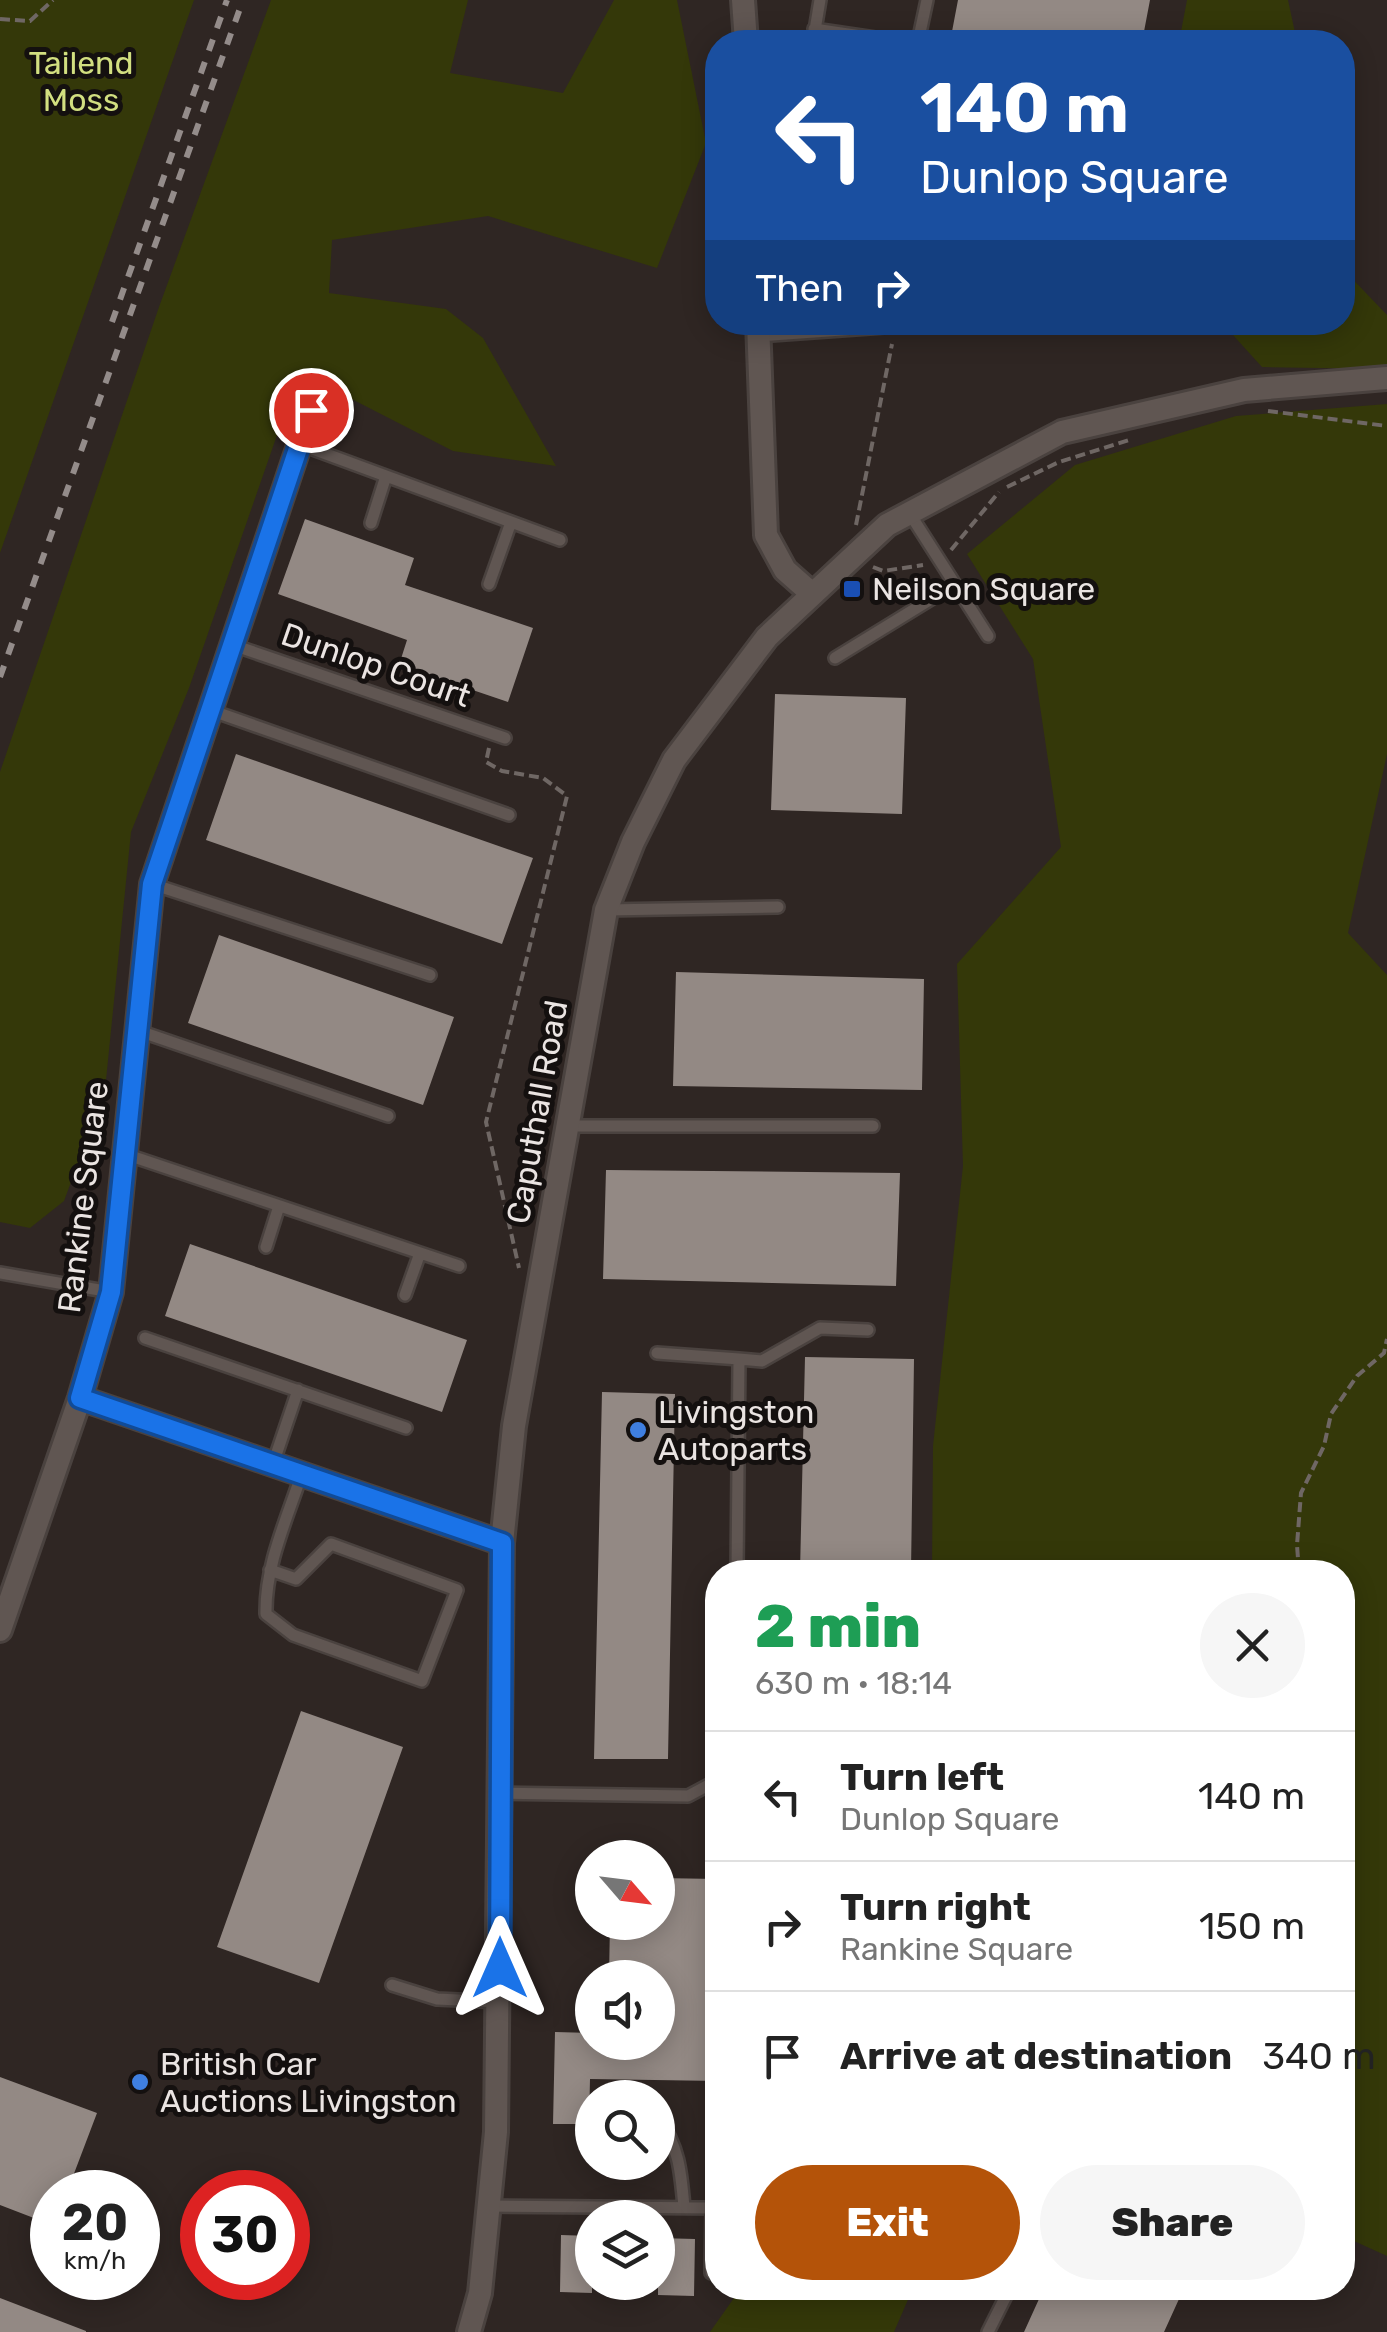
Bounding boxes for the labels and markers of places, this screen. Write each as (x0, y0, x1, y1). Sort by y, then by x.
pin (269, 368, 354, 453)
place label: Neilson Square (872, 570, 1095, 608)
marker: Neilson Square (841, 578, 863, 600)
place label: Livingston Autoparts (658, 1393, 814, 1468)
marker: Livingston Autoparts (627, 1419, 649, 1441)
place label: British Car Auctions Livingston (160, 2045, 457, 2120)
marker: British Car Auctions Livingston (129, 2071, 151, 2093)

